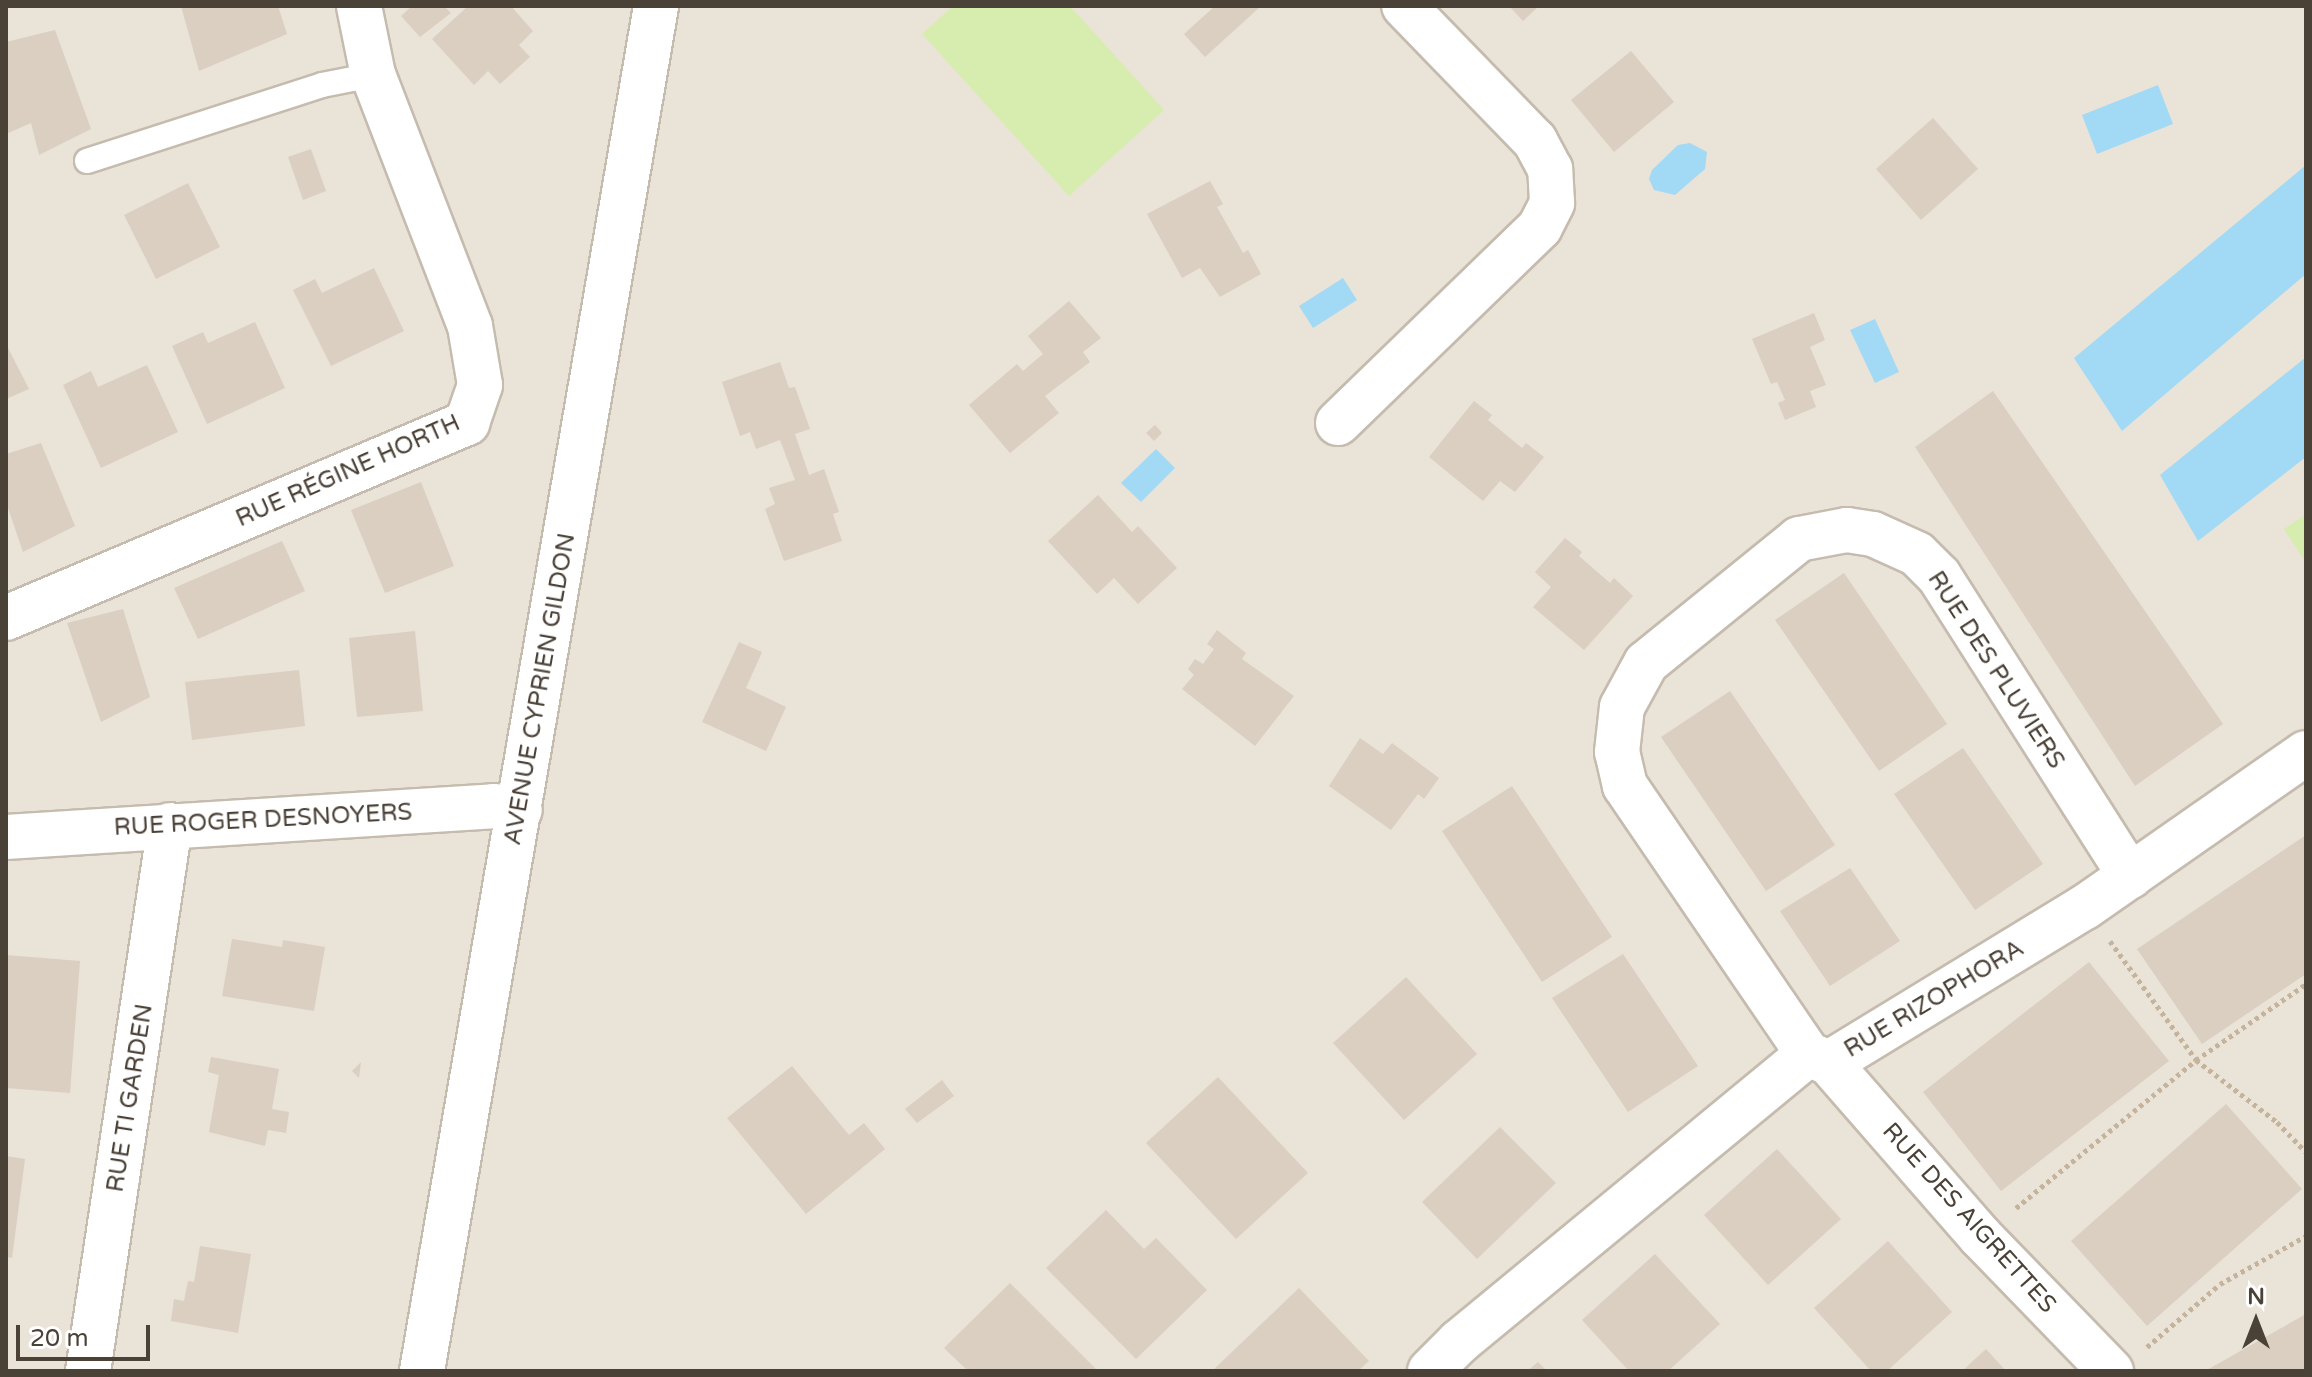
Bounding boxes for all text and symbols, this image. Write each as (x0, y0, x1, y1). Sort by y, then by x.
street label: RUE RÉGINE HORTH (231, 409, 465, 533)
street label: AVENUE CYPRIEN GILDON (498, 531, 582, 847)
street label: RUE DES PLUVIERS (1921, 566, 2071, 774)
street label: RUE ROGER DESNOYERS (113, 798, 413, 842)
street label: RUE RIZOPHORA (1839, 934, 2029, 1064)
street label: RUE TI GARDEN (101, 1002, 159, 1194)
street label: RUE DES AIGRETTES (1876, 1117, 2062, 1319)
north arrow (2216, 1281, 2296, 1361)
text: N (2247, 1284, 2265, 1310)
scale bar (20, 1309, 154, 1359)
text: 20 m (30, 1324, 88, 1353)

